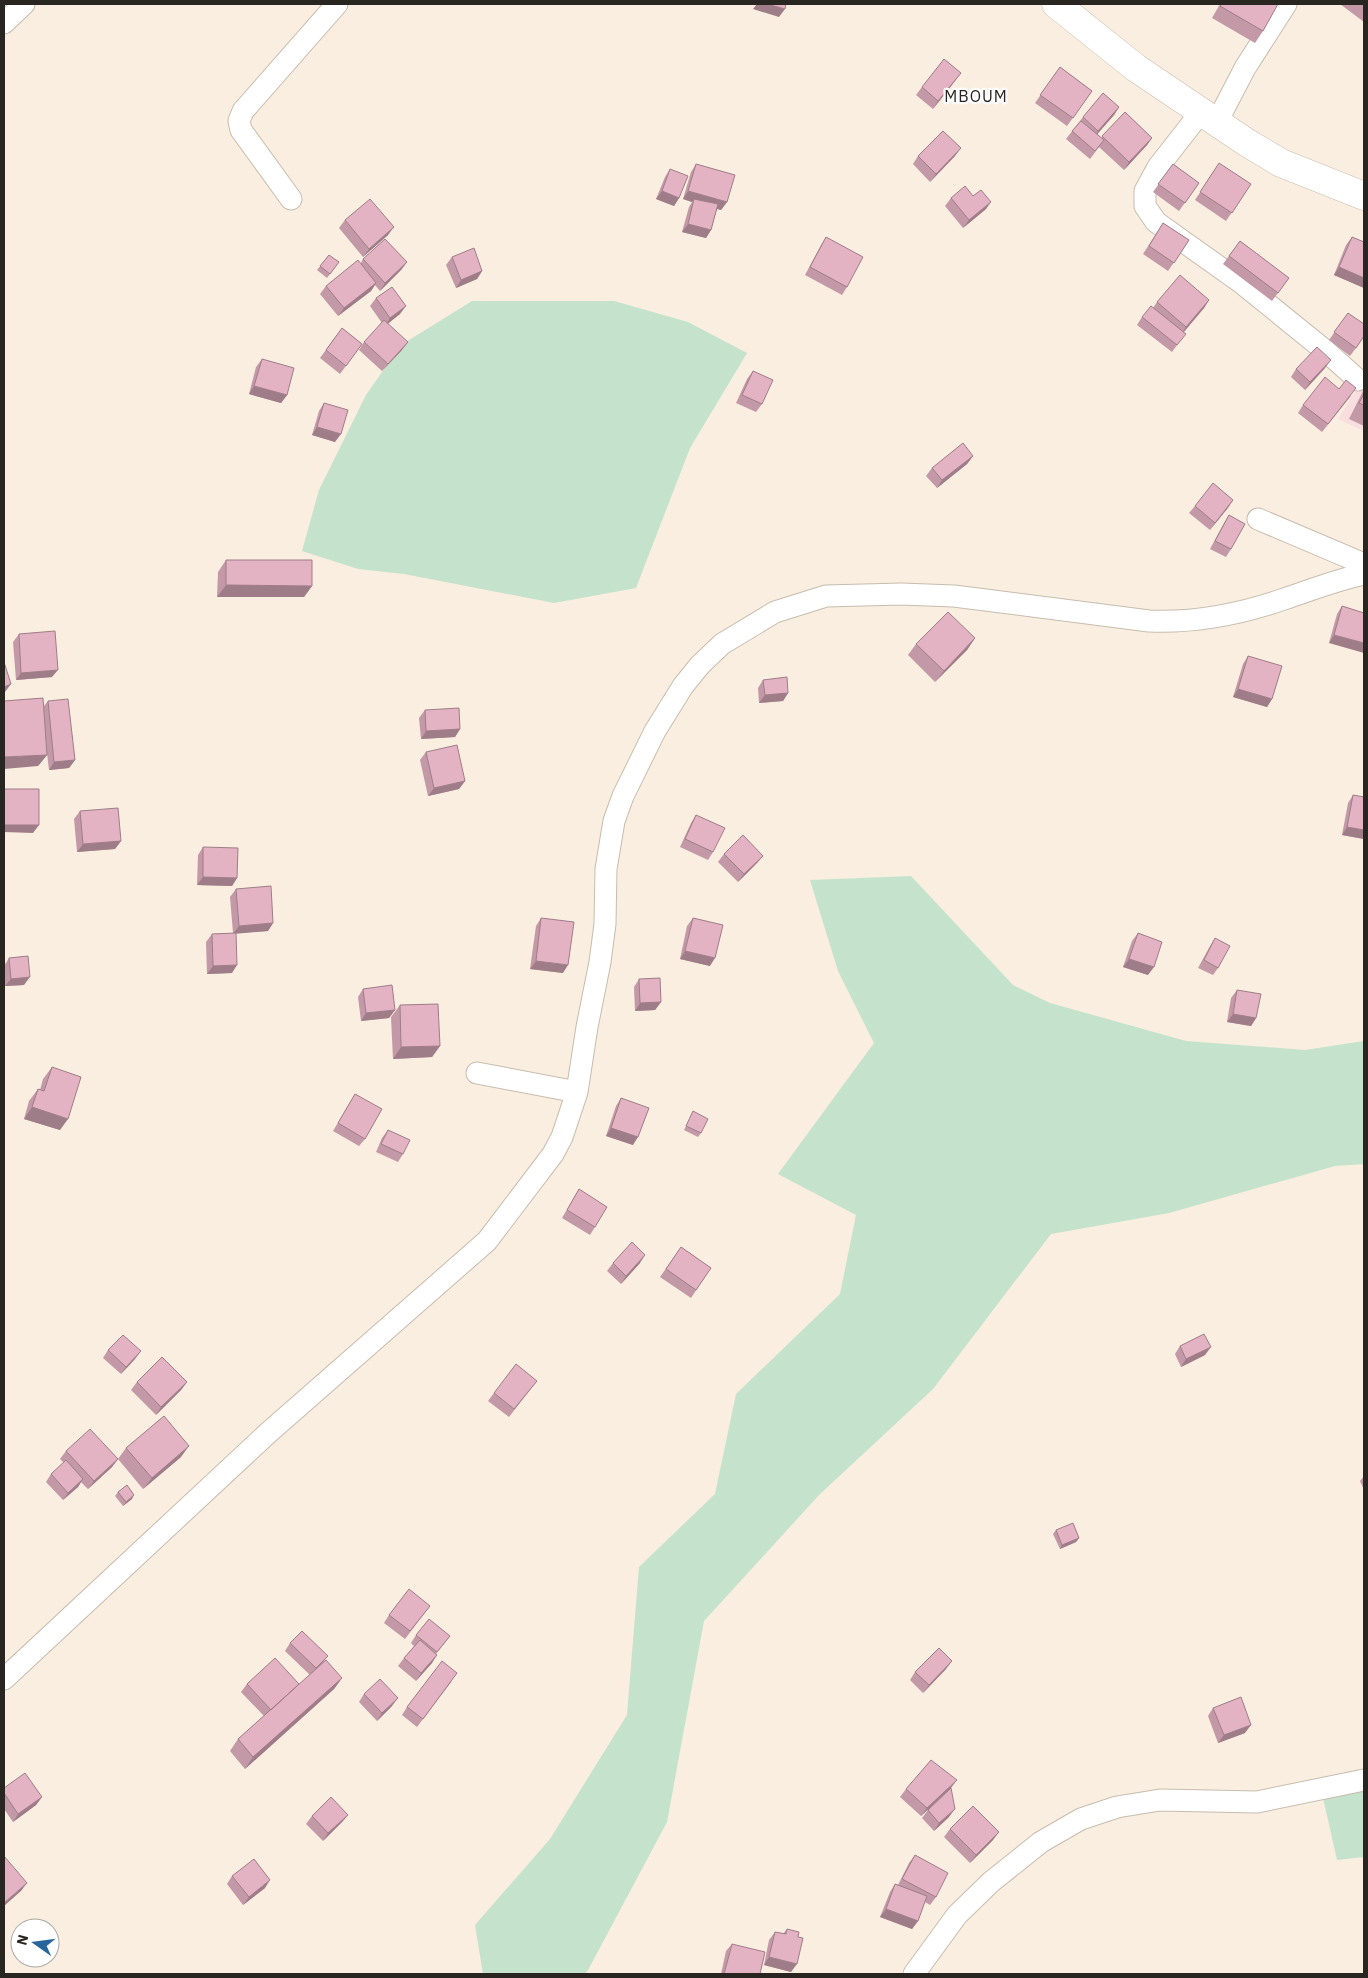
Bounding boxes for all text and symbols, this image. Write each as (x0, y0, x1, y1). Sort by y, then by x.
district label: MBOUM (944, 86, 1008, 106)
north arrow (10, 1918, 60, 1968)
text: N (12, 1933, 32, 1947)

